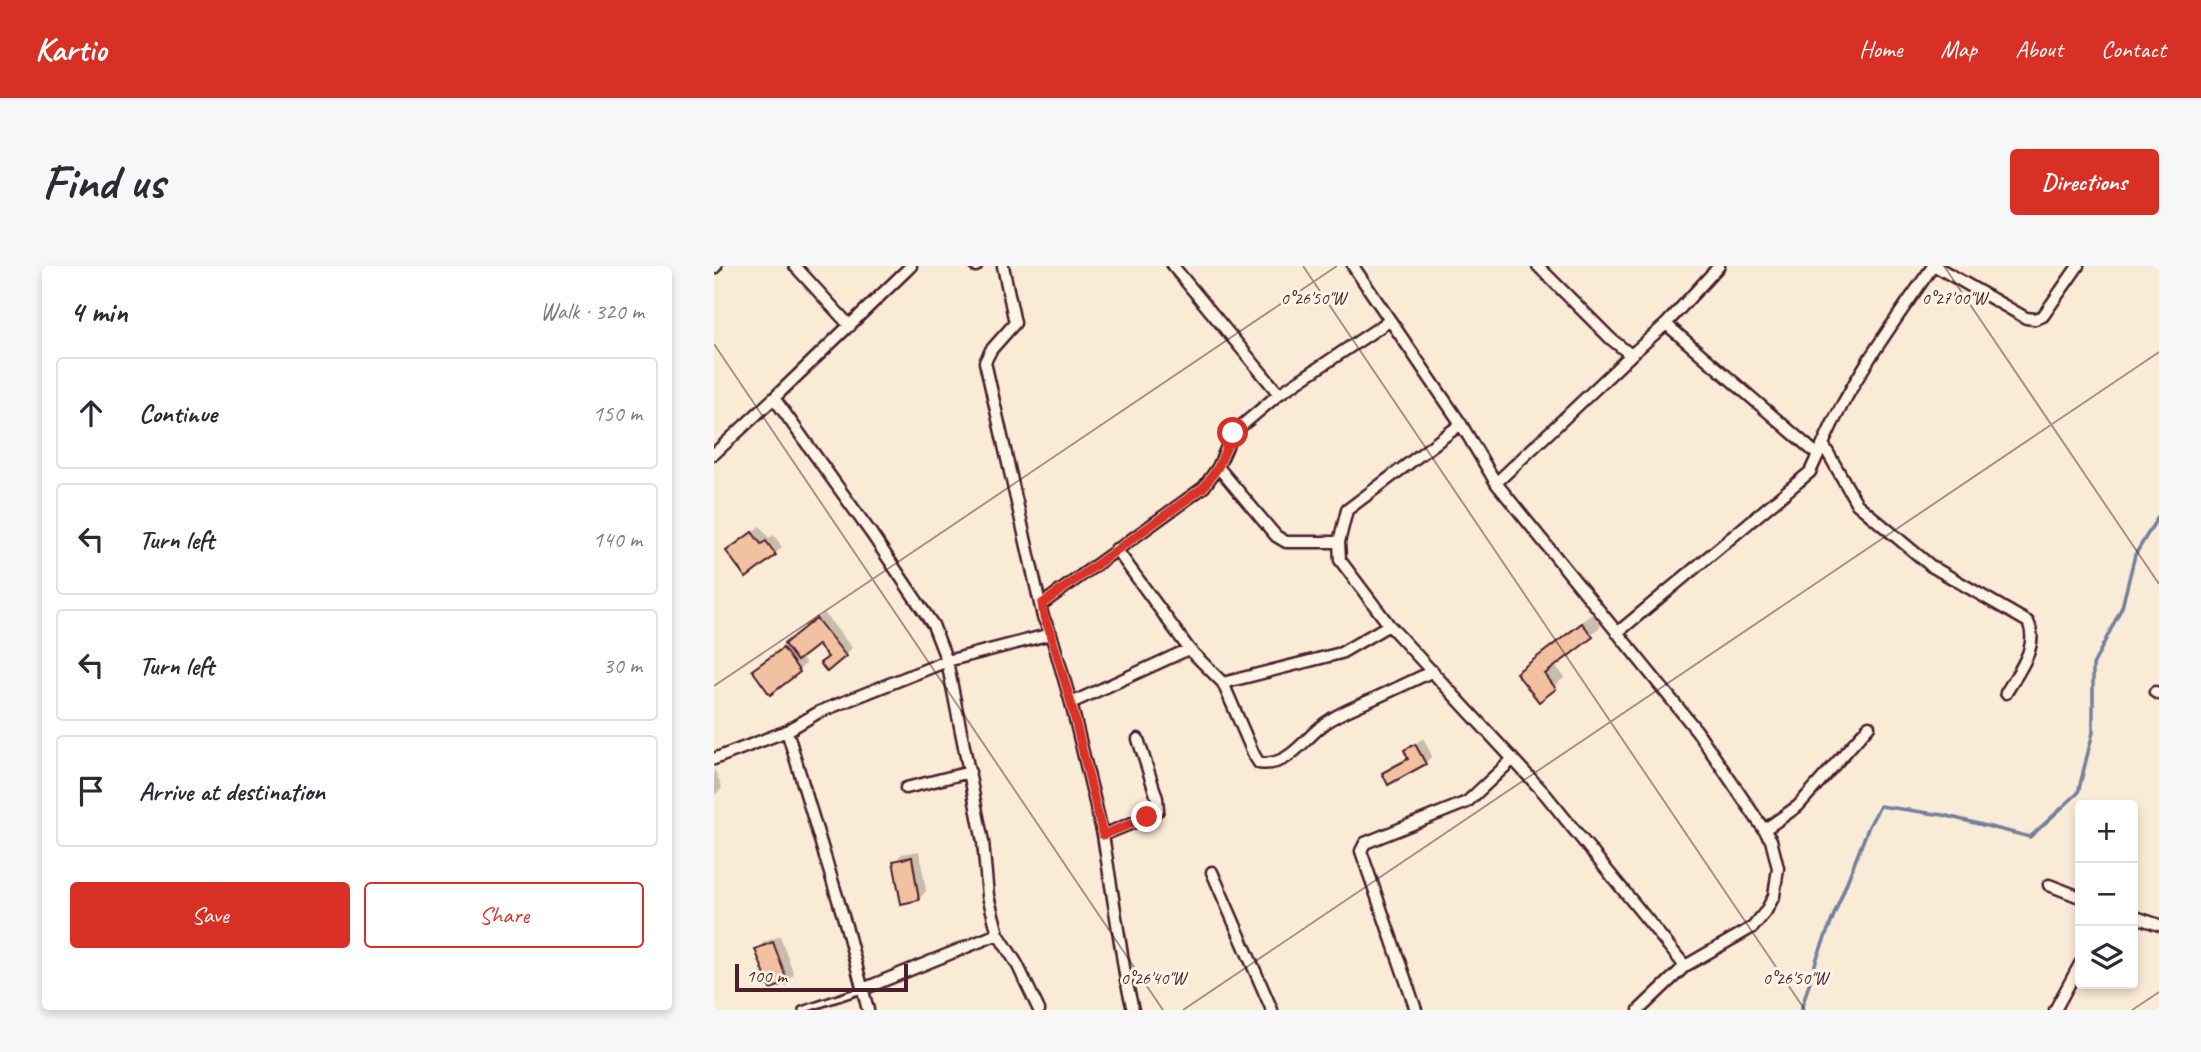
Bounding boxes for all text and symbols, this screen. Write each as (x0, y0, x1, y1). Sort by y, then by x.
text: Kartio (35, 28, 106, 70)
text: Home (1859, 34, 1902, 64)
text: Map (1940, 34, 1977, 64)
text: About (2015, 34, 2063, 64)
text: Contact (2101, 34, 2166, 64)
button: Directions (2010, 149, 2159, 215)
text: Find us (42, 151, 164, 213)
text: 0°26'50"W (1281, 287, 1348, 309)
text: 0°27'00"W (1922, 287, 1989, 309)
text: 4 min (70, 293, 127, 331)
text: Walk · 320 m (540, 297, 644, 326)
icon: ahead (72, 394, 110, 432)
text: Continue (139, 397, 217, 430)
text: 150 m (593, 399, 642, 428)
route start (1217, 417, 1248, 448)
icon: left (72, 520, 110, 558)
text: Turn left (139, 523, 214, 556)
text: 140 m (593, 525, 642, 554)
icon: left (72, 646, 110, 684)
text: Turn left (139, 649, 214, 682)
text: 30 m (603, 651, 642, 680)
icon: arrive (72, 772, 110, 810)
text: Arrive at destination (139, 775, 325, 808)
map controls (2075, 800, 2138, 989)
button: + (2075, 800, 2138, 863)
route end (1131, 801, 1162, 832)
button: − (2075, 863, 2138, 926)
button: Save (70, 882, 350, 948)
button: Share (364, 882, 644, 948)
button: layers (2075, 926, 2138, 989)
scale bar (735, 961, 908, 993)
text: 100 m (746, 964, 787, 988)
text: 0°26'40"W (1121, 967, 1188, 989)
text: 0°26'50"W (1763, 967, 1830, 989)

